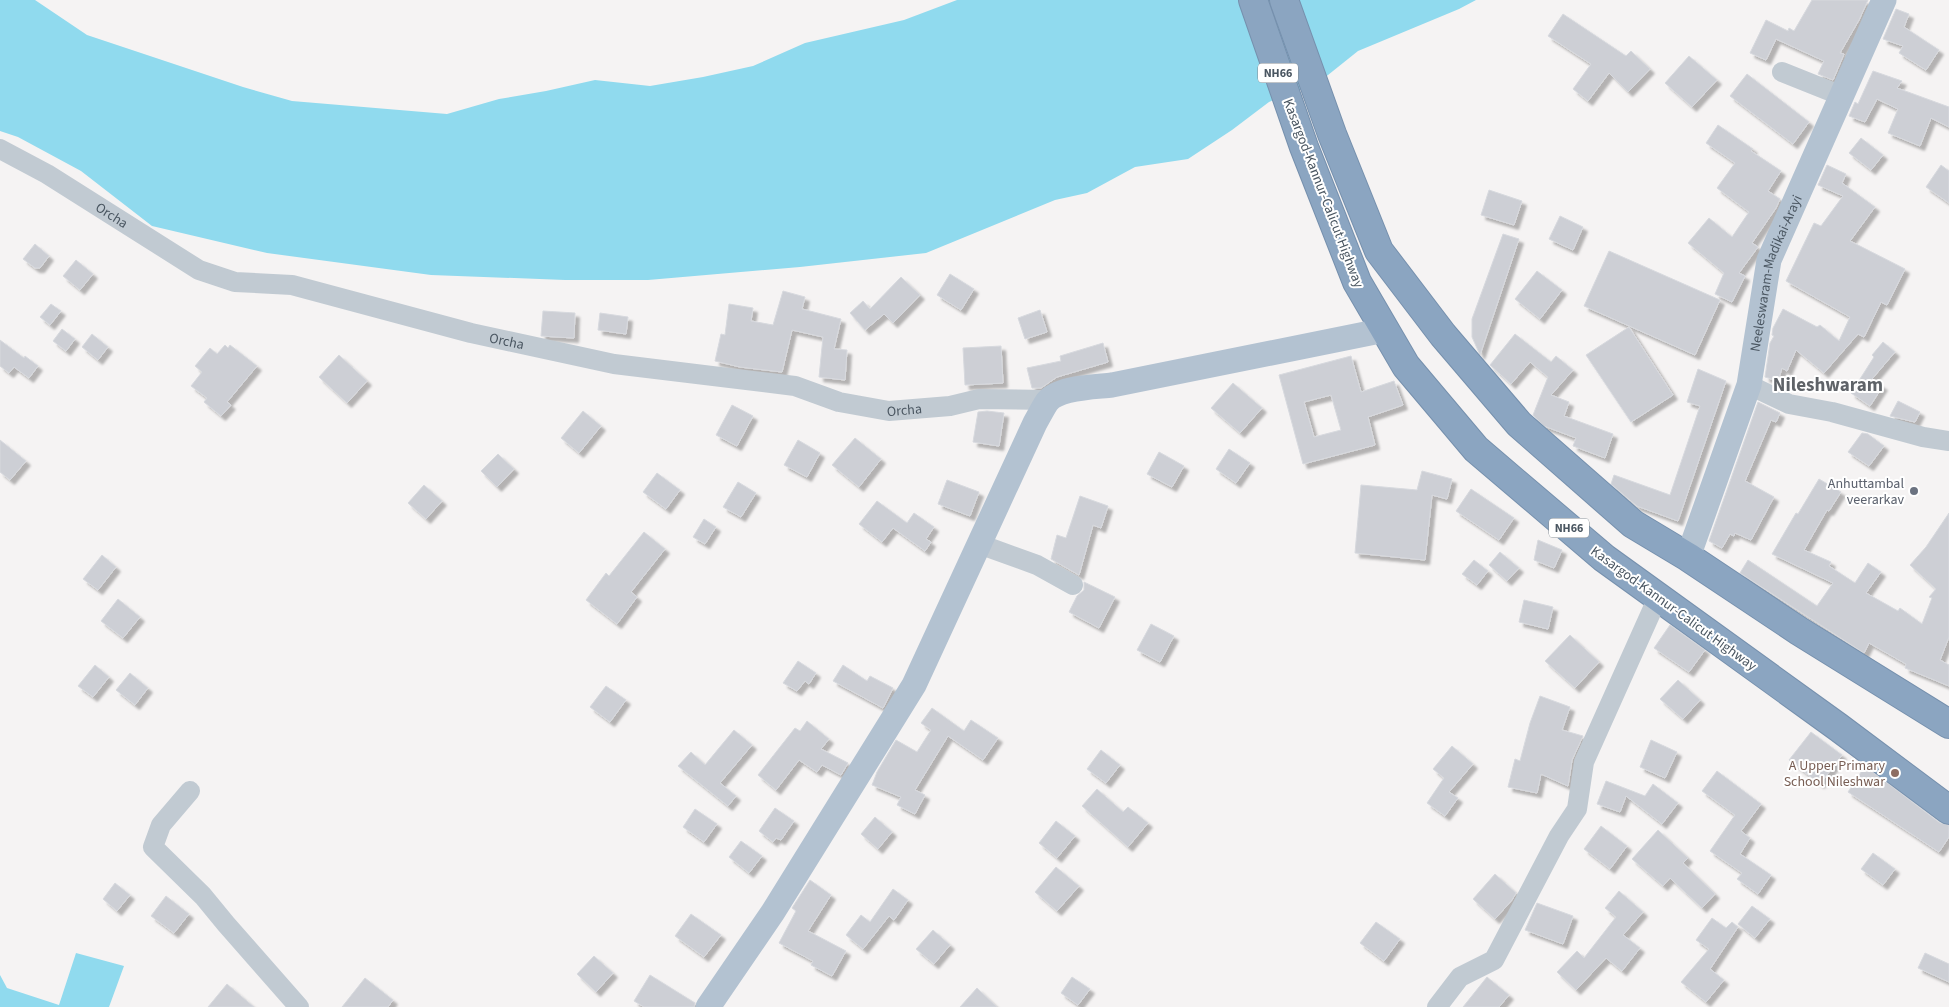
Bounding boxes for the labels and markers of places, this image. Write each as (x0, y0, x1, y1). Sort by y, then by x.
place label: Anhuttambal veerarkav (1828, 474, 1904, 510)
marker: Anhuttambal veerarkav (1908, 485, 1920, 497)
place label: A Upper Primary School Nileshwar (1784, 756, 1885, 792)
marker: A Upper Primary School Nileshwar (1889, 767, 1901, 779)

